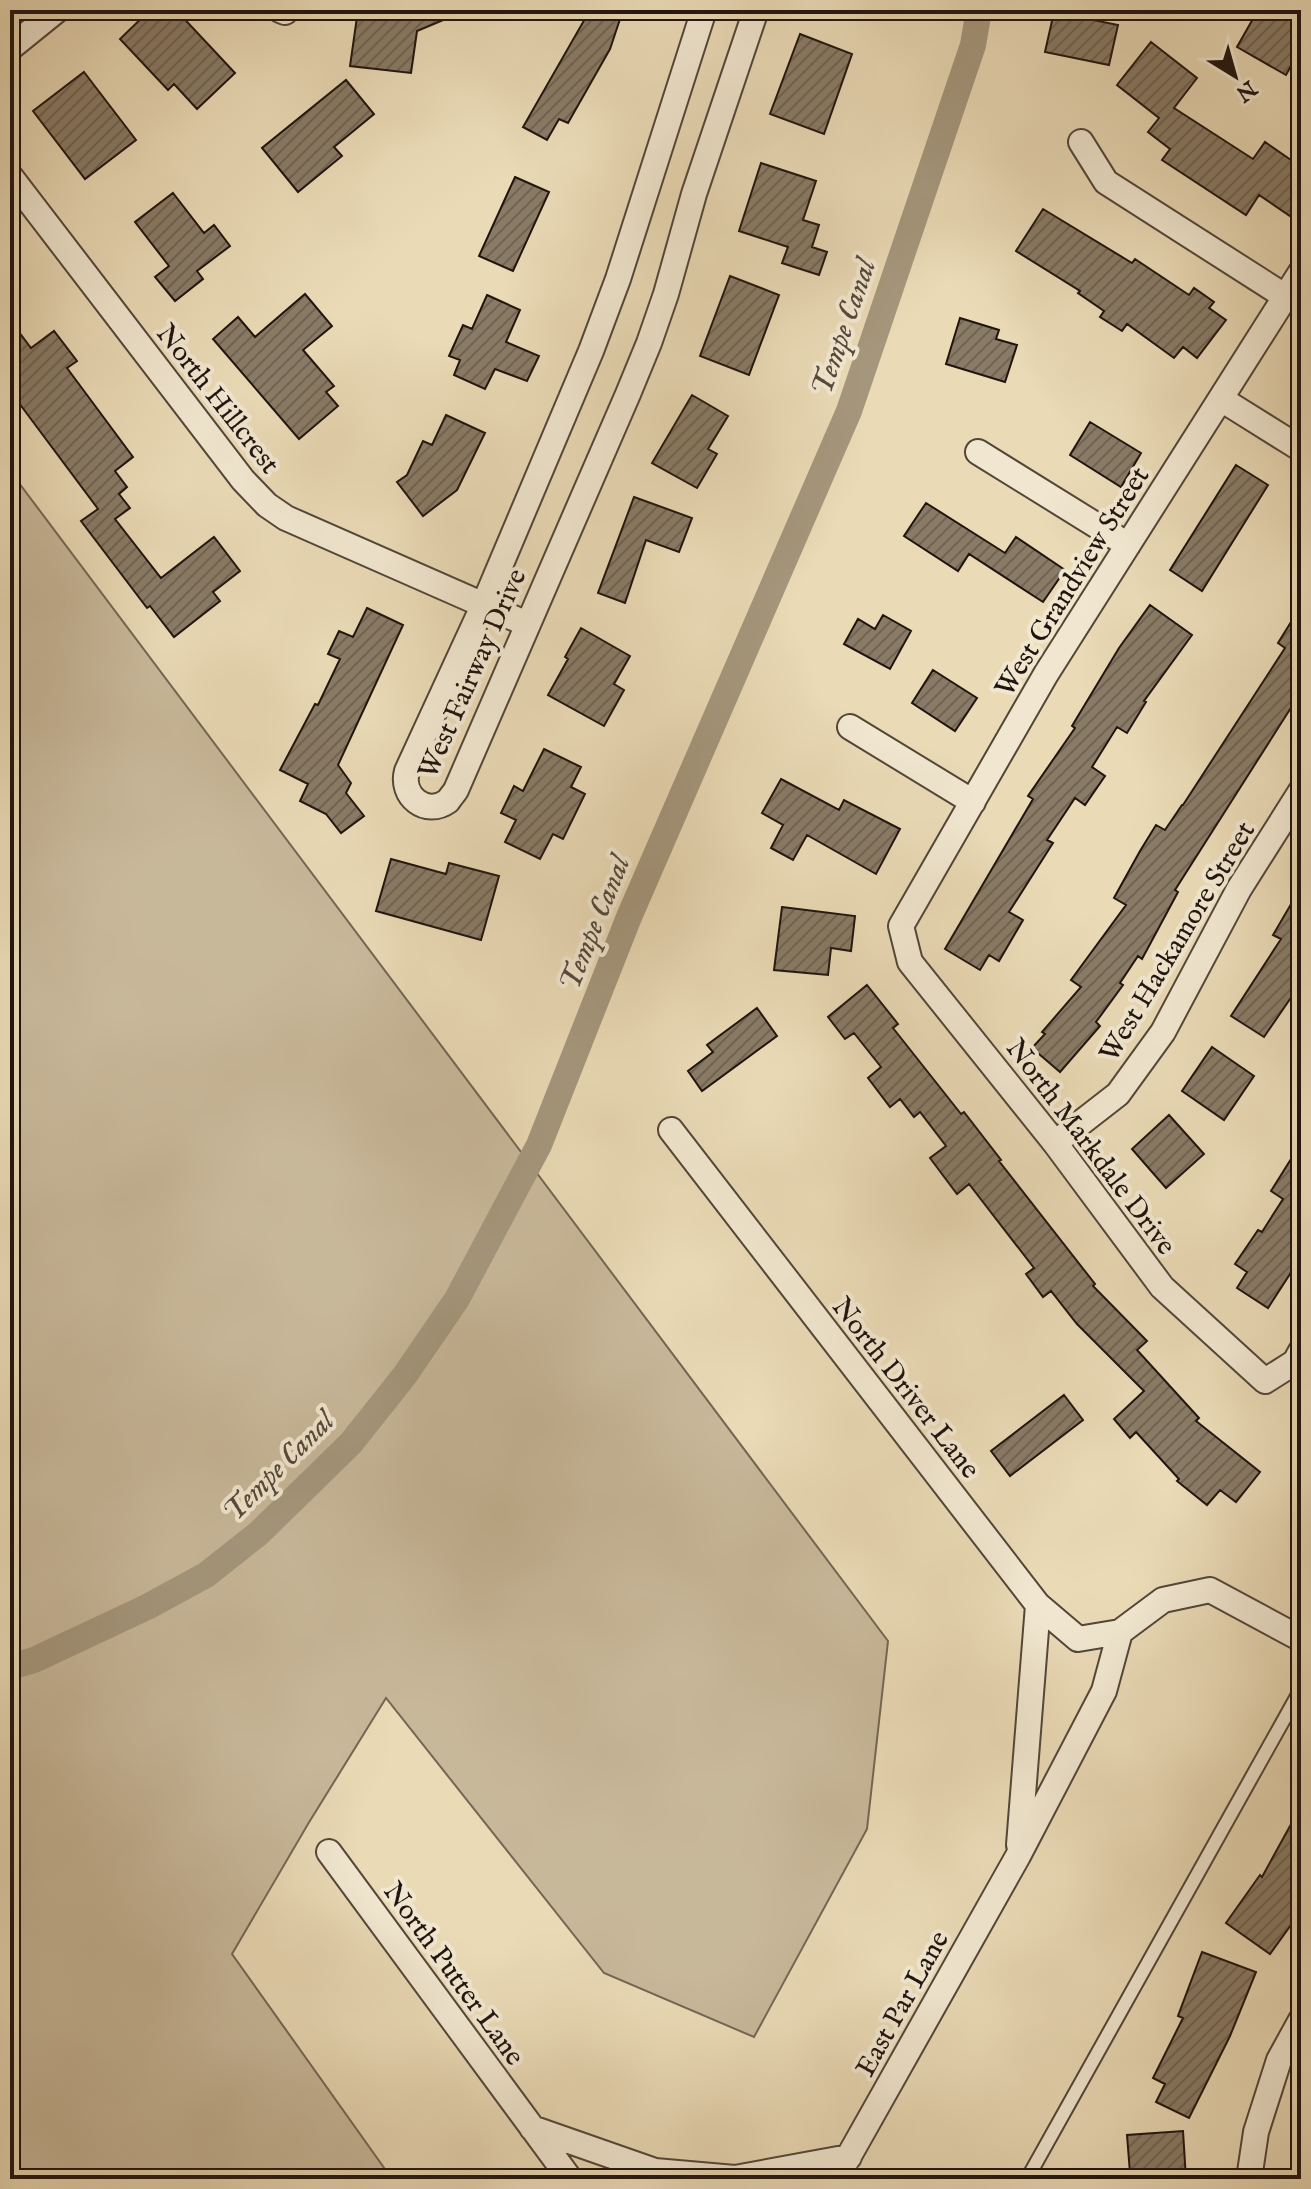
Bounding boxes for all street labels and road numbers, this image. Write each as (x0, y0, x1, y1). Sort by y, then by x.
street label: North Hillcrest (148, 318, 287, 482)
street label: West Grandview Street (988, 460, 1158, 704)
street label: West Fairway Drive (411, 563, 535, 784)
street label: West Hackamore Street (1093, 815, 1264, 1069)
street label: North Markdale Drive (997, 1033, 1183, 1263)
street label: North Driver Lane (823, 1291, 987, 1486)
street label: North Putter Lane (375, 1876, 531, 2073)
street label: East Par Lane (849, 1925, 958, 2083)

